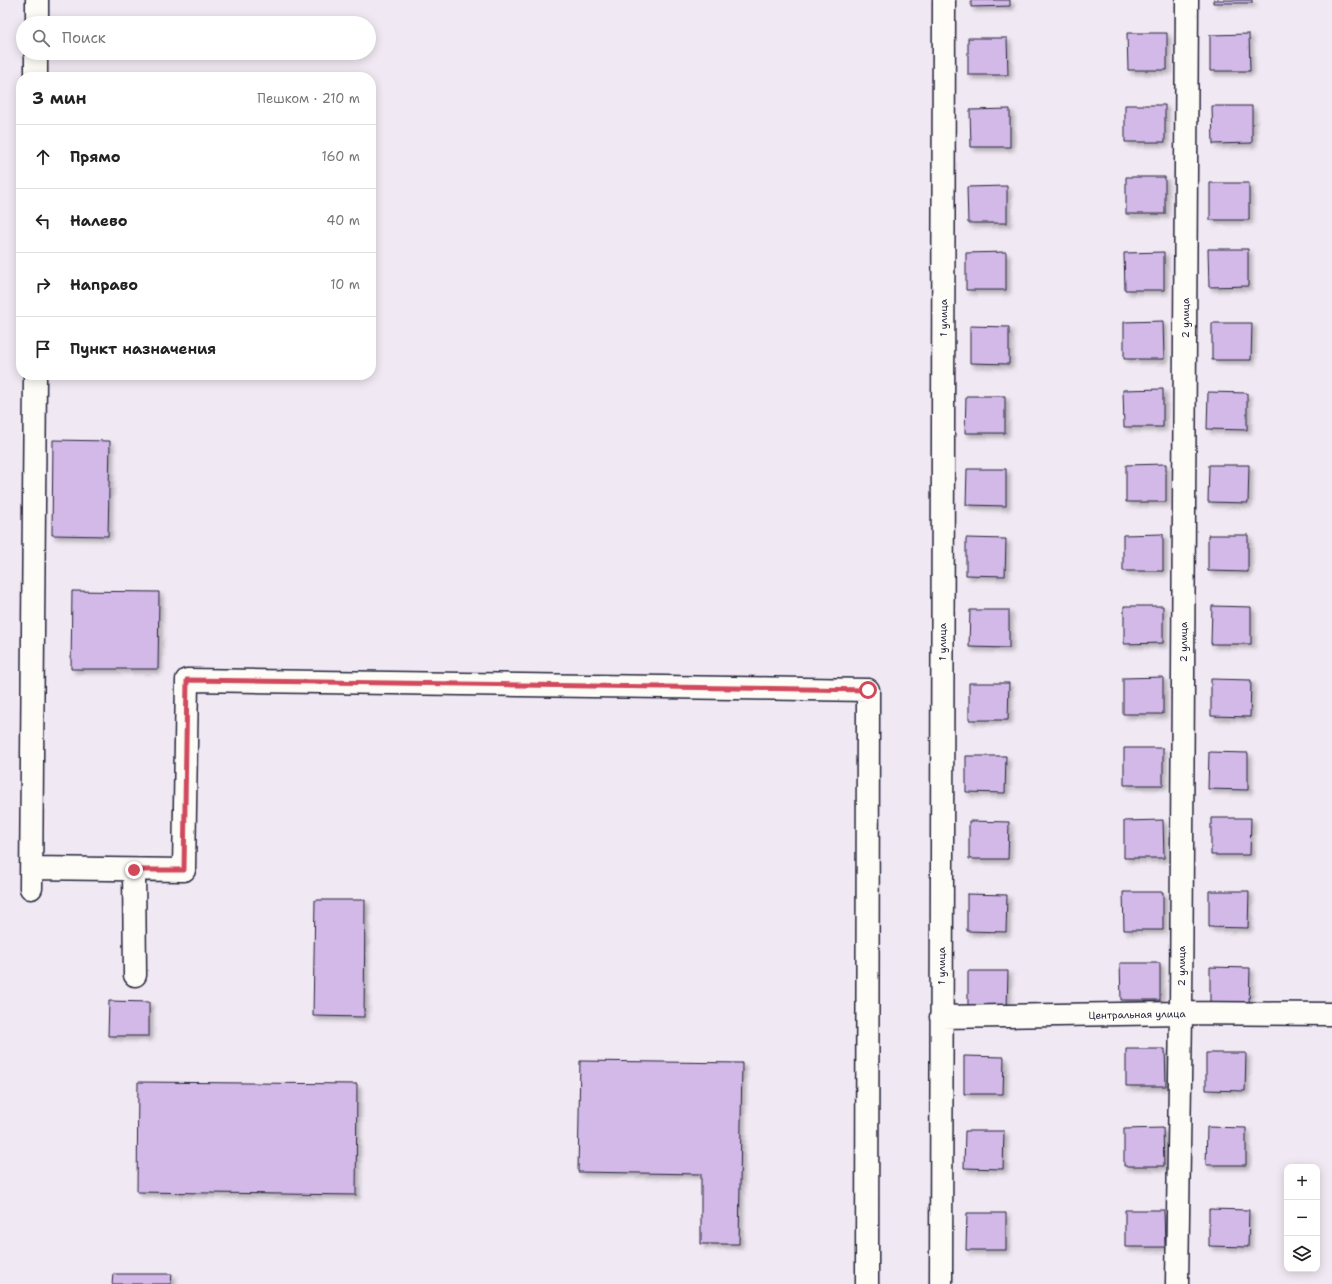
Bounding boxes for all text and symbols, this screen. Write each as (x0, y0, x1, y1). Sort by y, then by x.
search box (16, 16, 376, 60)
icon: search (30, 27, 52, 49)
text: Поиск (62, 28, 106, 48)
text: 3 мин (32, 87, 87, 109)
text: Пешком · 210 m (257, 90, 360, 107)
icon: ahead (32, 146, 54, 168)
text: Прямо (70, 147, 120, 167)
text: 160 m (322, 148, 360, 165)
icon: left (32, 210, 54, 232)
text: Налево (70, 211, 128, 231)
text: 40 m (326, 212, 360, 229)
icon: right (32, 274, 54, 296)
text: Направо (70, 275, 138, 295)
text: 10 m (330, 276, 360, 293)
street label: 2 улица (1179, 297, 1192, 338)
street label: 1 улица (937, 298, 950, 337)
icon: arrive (32, 338, 54, 360)
text: Пункт назначения (70, 339, 216, 359)
street label: 2 улица (1177, 621, 1190, 662)
street label: 1 улица (936, 622, 949, 661)
route start (859, 681, 877, 699)
route end (125, 861, 143, 879)
street label: 2 улица (1175, 945, 1188, 986)
street label: 1 улица (935, 946, 948, 985)
street label: Центральная улица (1088, 1007, 1187, 1022)
map controls (1284, 1164, 1320, 1272)
button: + (1284, 1164, 1320, 1200)
button: − (1284, 1200, 1320, 1236)
button: layers (1284, 1236, 1320, 1272)

